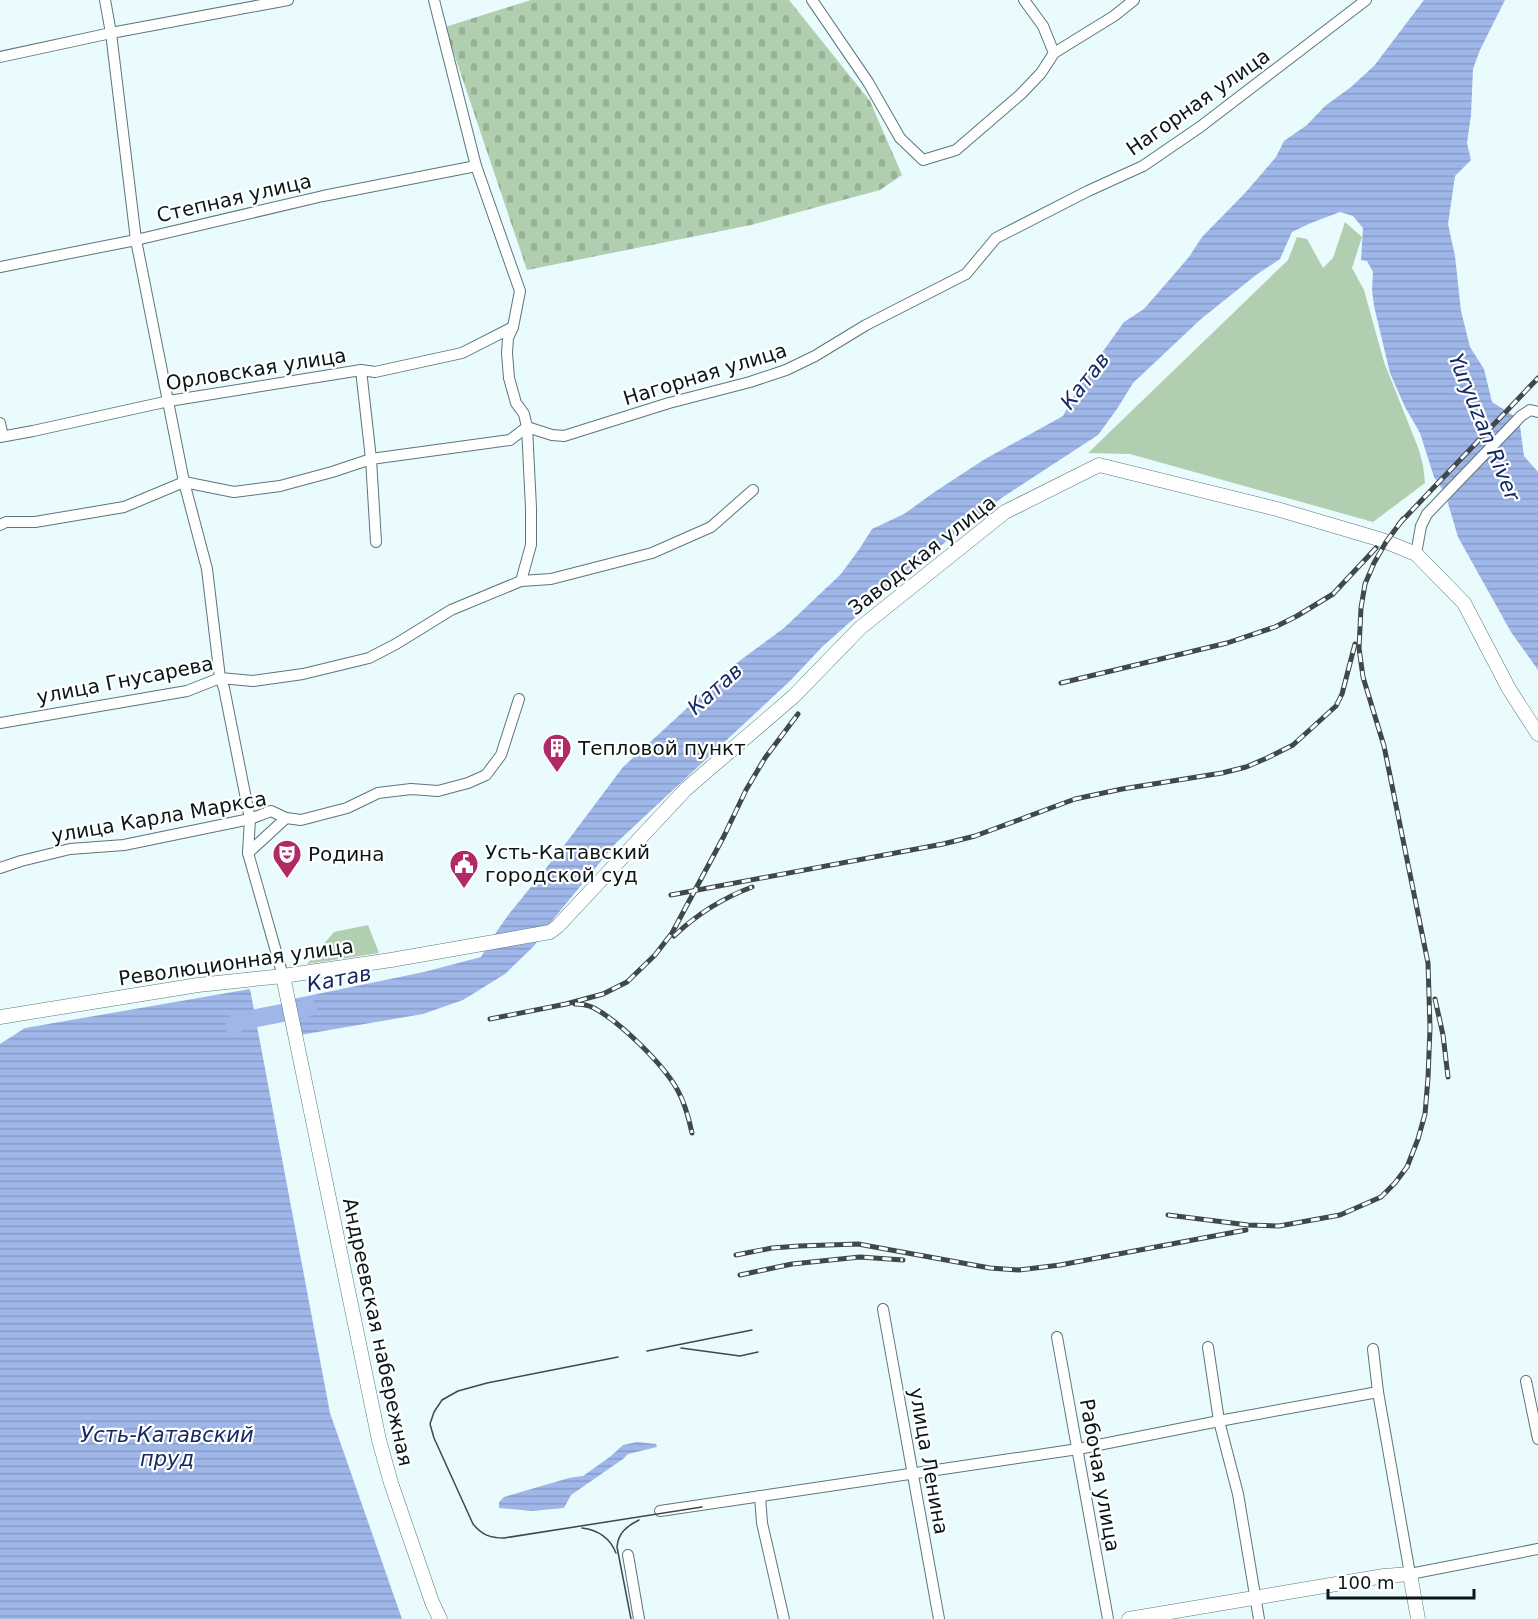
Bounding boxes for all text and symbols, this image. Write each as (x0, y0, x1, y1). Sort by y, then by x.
street label: Нагорная улица (1122, 43, 1274, 161)
street label: Степная улица (154, 169, 314, 227)
street label: Нагорная улица (620, 338, 790, 410)
street label: Орловская улица (164, 343, 348, 395)
water label: Катав (1055, 348, 1115, 414)
water label: Yuryuzan River (1443, 350, 1525, 505)
street label: Заводская улица (844, 490, 1000, 620)
street label: улица Гнусарева (35, 651, 215, 709)
water label: Катав (683, 658, 747, 720)
building icon: Тепловой пункт (541, 732, 573, 774)
place label: Тепловой пункт (577, 736, 746, 760)
street label: улица Карла Маркса (50, 786, 268, 848)
theatre icon: Родина (271, 838, 303, 880)
place label: Усть-Катавский городской суд (485, 840, 650, 887)
place label: Родина (308, 842, 384, 866)
public building icon: Усть-Катавский городской суд (448, 848, 480, 890)
street label: Революционная улица (117, 934, 355, 990)
water label: Катав (305, 961, 373, 997)
street label: Андреевская набережная (338, 1196, 418, 1468)
street label: улица Ленина (904, 1386, 954, 1536)
street label: Рабочая улица (1075, 1397, 1125, 1553)
water label: Усть-Катавский пруд (80, 1423, 254, 1471)
scale bar (1328, 1562, 1474, 1600)
text: 100 m (1337, 1572, 1395, 1593)

